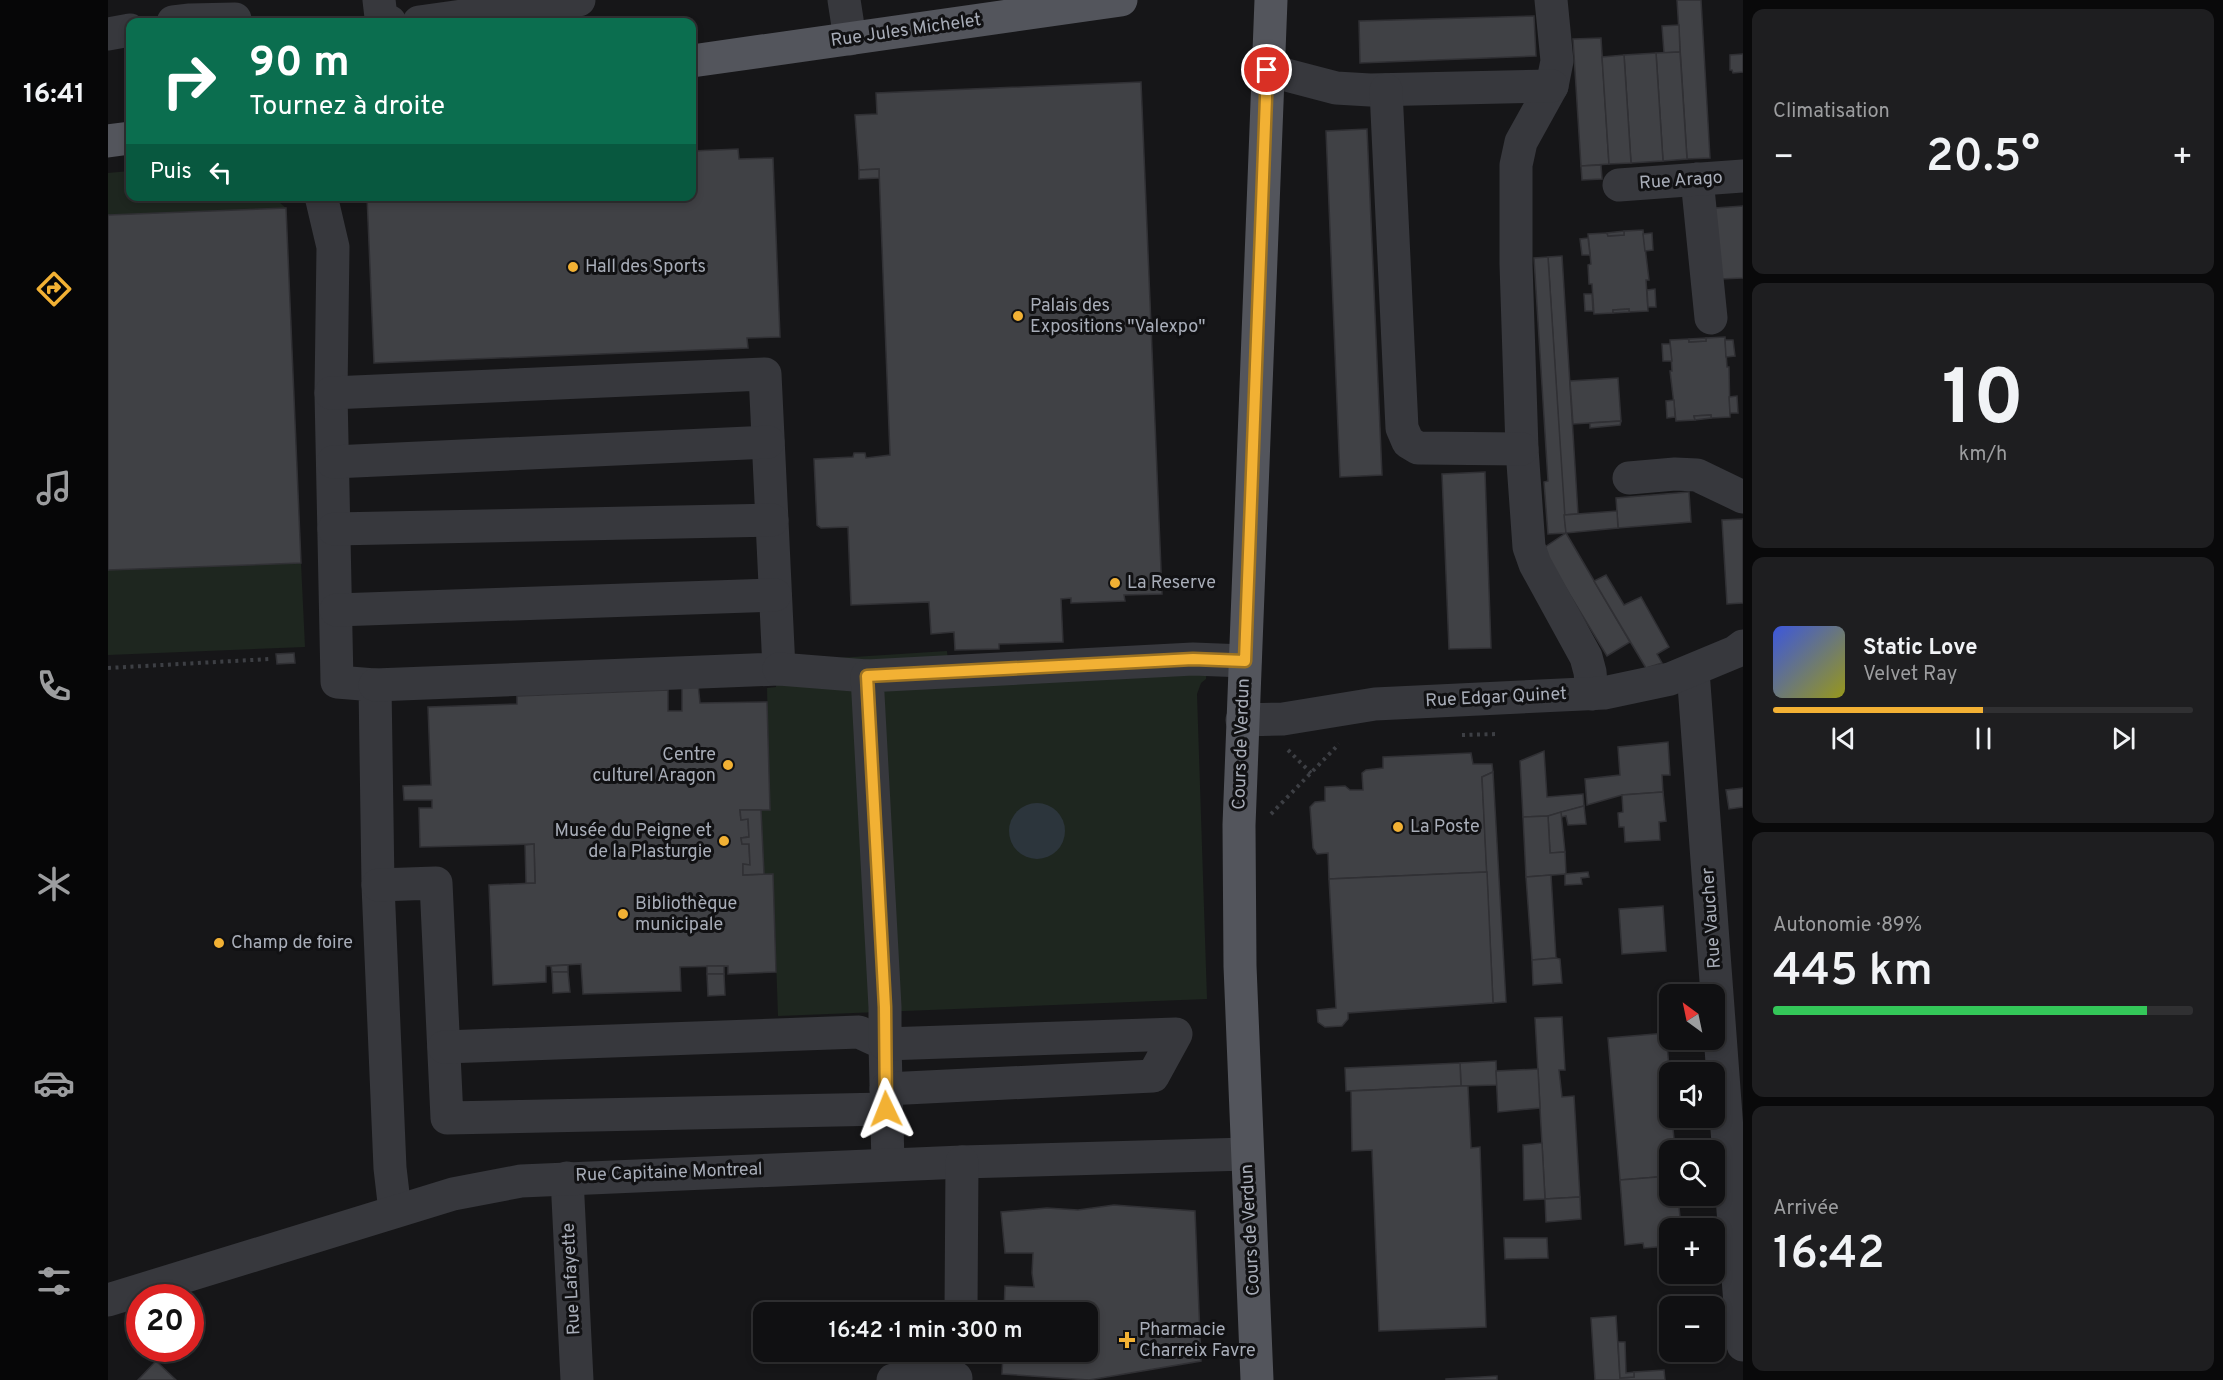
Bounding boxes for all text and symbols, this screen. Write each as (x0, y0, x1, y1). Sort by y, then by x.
street label: Rue Jules Michelet (829, 9, 983, 53)
text: 90 m (249, 38, 350, 91)
icon: right (150, 42, 228, 120)
pin (1241, 44, 1292, 95)
icon: arrive (1250, 53, 1283, 86)
text: 16:41 (23, 78, 85, 112)
text: Tournez à droite (249, 90, 445, 124)
text: Climatisation (1773, 99, 1890, 125)
text: 20.5° (1926, 130, 2040, 187)
text: − (1773, 138, 1794, 180)
text: + (2172, 138, 2193, 180)
icon: left (204, 156, 237, 189)
text: Puis (150, 159, 192, 186)
street label: Rue Arago (1638, 167, 1724, 195)
place label: Hall des Sports (585, 256, 706, 279)
marker: Hall des Sports (566, 260, 580, 274)
icon: directions (33, 268, 75, 310)
place label: Palais des Expositions "Valexpo" (1030, 295, 1206, 339)
marker: Palais des Expositions "Valexpo" (1011, 309, 1025, 323)
text: 10 (1942, 353, 2024, 452)
text: km/h (1959, 442, 2007, 468)
icon: music (33, 467, 75, 509)
place label: La Reserve (1127, 572, 1216, 595)
marker: La Reserve (1108, 576, 1122, 590)
text: Static Love (1863, 635, 1977, 662)
text: Velvet Ray (1863, 662, 1957, 688)
icon: phone (33, 665, 75, 707)
street label: Cours de Verdun (1228, 678, 1256, 810)
street label: Rue Edgar Quinet (1425, 683, 1567, 713)
icon: previous (1827, 722, 1860, 755)
icon: pause (1967, 722, 2000, 755)
icon: next (2107, 722, 2140, 755)
place label: Centre culturel Aragon (593, 744, 716, 788)
marker: Centre culturel Aragon (721, 758, 735, 772)
place label: La Poste (1410, 816, 1480, 839)
place label: Musée du Peigne et de la Plasturgie (555, 820, 712, 864)
marker: La Poste (1391, 820, 1405, 834)
marker: Musée du Peigne et de la Plasturgie (717, 834, 731, 848)
icon: climate (33, 863, 75, 905)
street label: Rue Vaucher (1697, 867, 1727, 969)
place label: Bibliothèque municipale (635, 893, 737, 937)
marker: Bibliothèque municipale (616, 907, 630, 921)
text: Autonomie · 89% (1773, 913, 1922, 939)
place label: Champ de foire (231, 932, 353, 955)
marker: Champ de foire (212, 936, 226, 950)
text: 445 km (1773, 944, 1933, 1001)
north arrow (1659, 984, 1725, 1050)
map controls (1659, 984, 1725, 1362)
icon: car (33, 1062, 75, 1104)
button: sound (1659, 1062, 1725, 1128)
position arrow (854, 1077, 918, 1141)
button: search (1659, 1140, 1725, 1206)
street label: Rue Capitaine Montreal (575, 1158, 763, 1188)
street label: Cours de Verdun (1236, 1164, 1266, 1296)
text: Arrivée (1773, 1196, 1839, 1222)
button: + (1659, 1218, 1725, 1284)
street label: Rue Lafayette (558, 1222, 586, 1336)
text: 16:42 (1773, 1227, 1885, 1284)
icon: filters (33, 1260, 75, 1302)
speed limit sign: 20 (126, 1284, 204, 1362)
button: − (1659, 1296, 1725, 1362)
text: 16:42 · 1 min · 300 m (828, 1318, 1023, 1345)
place label: Pharmacie Charreix Favre (1139, 1319, 1256, 1363)
marker: Pharmacie Charreix Favre (1120, 1333, 1134, 1347)

